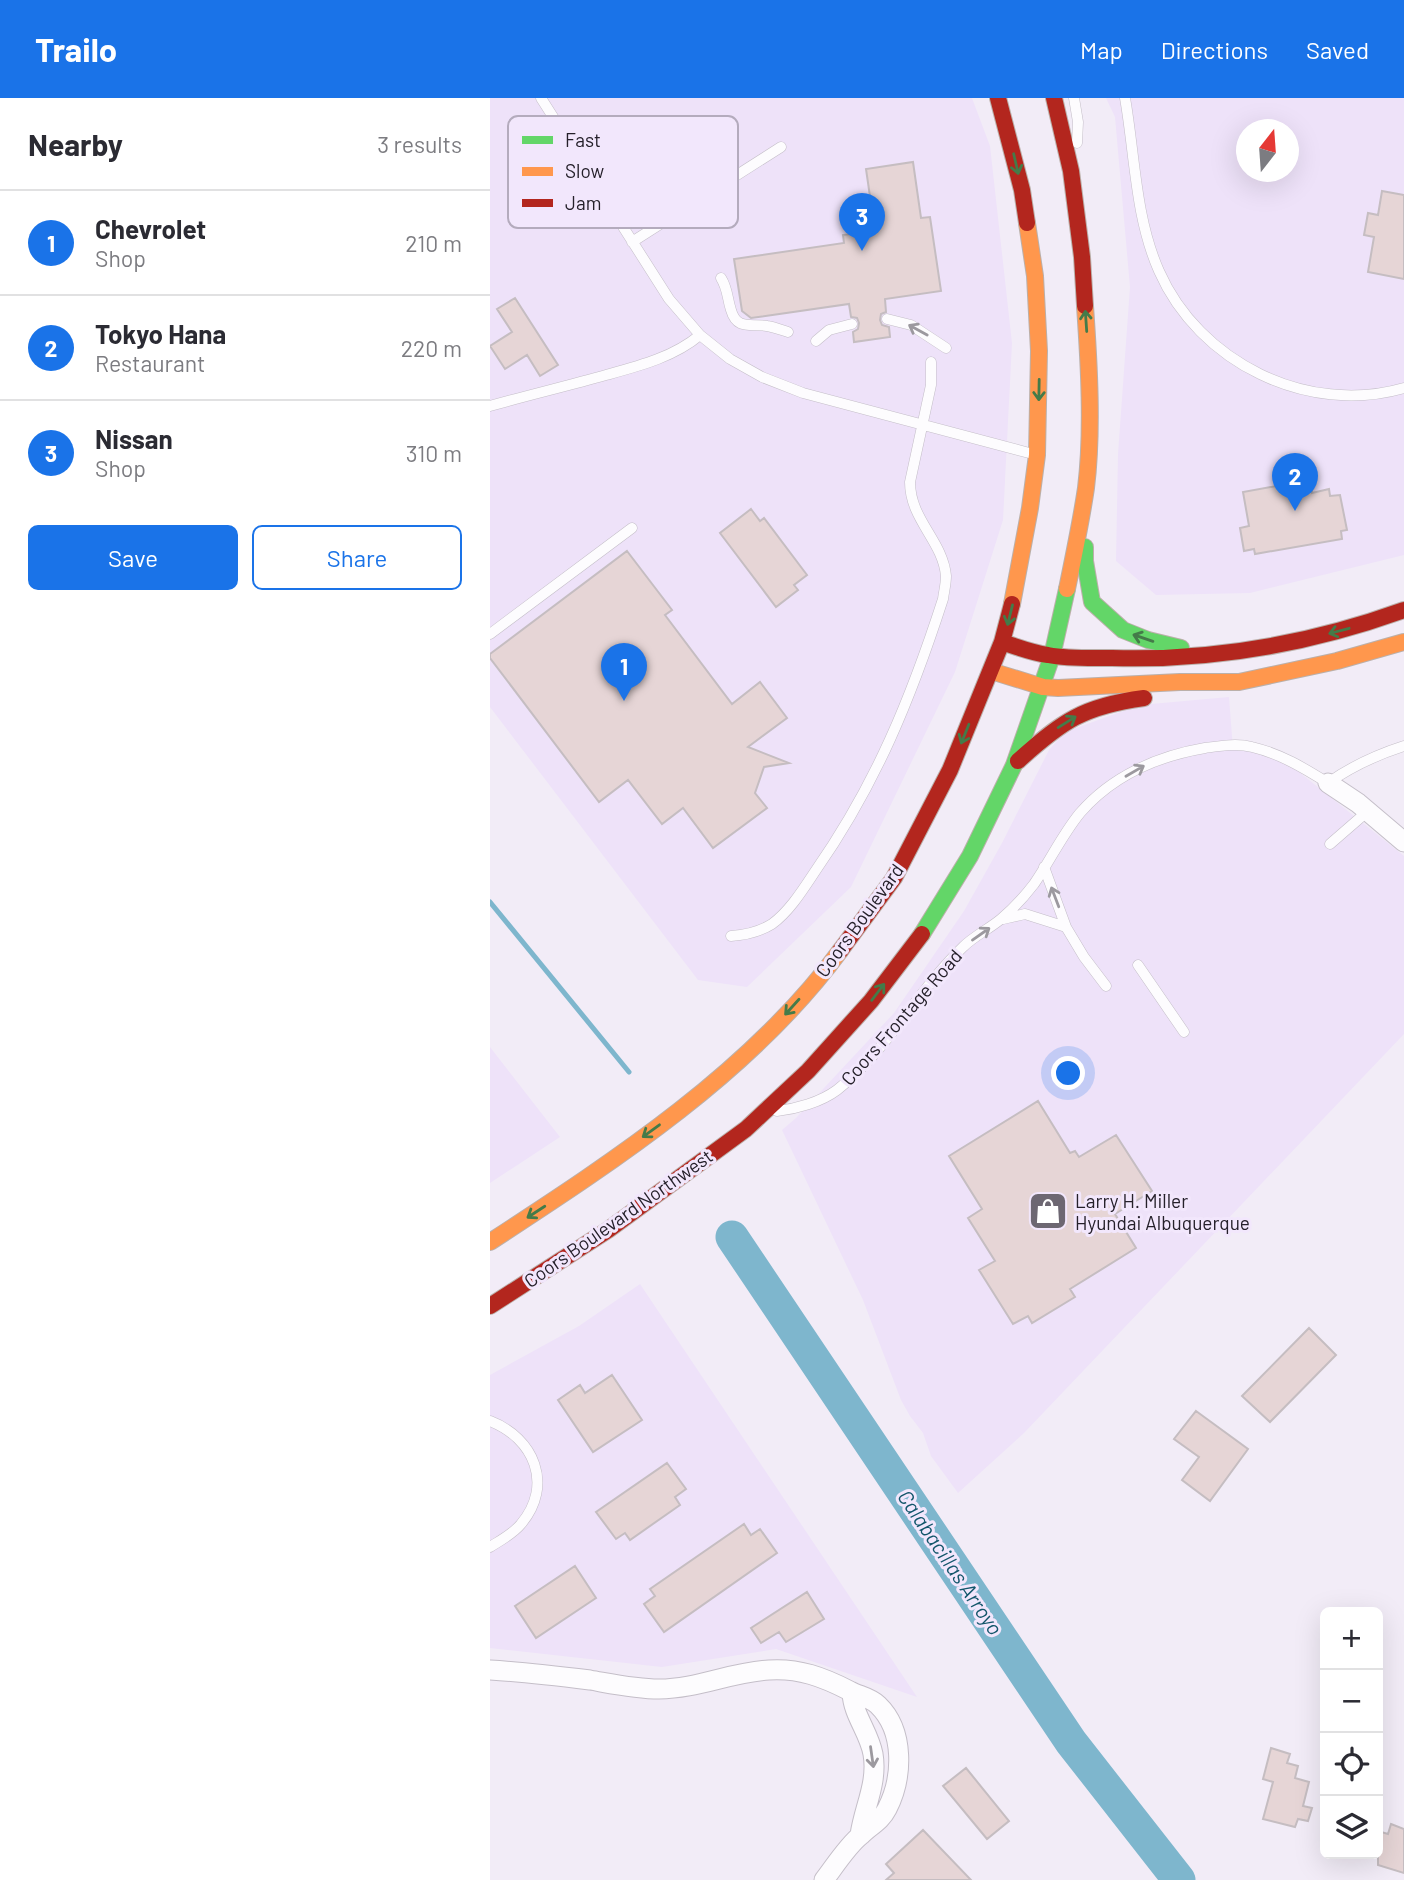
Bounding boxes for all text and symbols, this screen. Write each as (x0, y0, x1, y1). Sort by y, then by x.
text: Trailo (35, 29, 117, 69)
text: Map (1080, 35, 1123, 64)
text: Directions (1161, 35, 1268, 64)
text: Saved (1306, 35, 1369, 64)
legend (508, 116, 738, 228)
north arrow (1236, 119, 1299, 182)
text: Nearby (28, 126, 123, 162)
text: Fast (565, 128, 601, 151)
text: 3 results (377, 130, 462, 158)
one-way arrow (1010, 152, 1023, 175)
text: Slow (565, 159, 604, 182)
text: Jam (565, 191, 601, 214)
pin: 3 (839, 193, 885, 251)
text: Chevrolet (95, 213, 206, 244)
text: 1 (47, 229, 55, 257)
text: 210 m (405, 229, 462, 257)
text: Shop (95, 244, 146, 272)
one-way arrow (1079, 310, 1092, 332)
text: Tokyo Hana (95, 318, 226, 349)
one-way arrow (909, 323, 929, 337)
text: 2 (45, 334, 57, 362)
text: 220 m (401, 334, 462, 362)
text: Restaurant (95, 349, 205, 377)
one-way arrow (1032, 378, 1046, 401)
text: Nissan (95, 423, 173, 454)
text: 3 (45, 439, 57, 467)
text: 310 m (406, 439, 462, 467)
pin: 2 (1272, 453, 1318, 511)
text: Shop (95, 454, 146, 482)
button: Save (28, 525, 238, 590)
button: Share (252, 525, 462, 590)
one-way arrow (1003, 603, 1016, 626)
one-way arrow (1328, 625, 1351, 638)
one-way arrow (1133, 631, 1155, 643)
pin: 1 (601, 643, 647, 701)
one-way arrow (1057, 714, 1077, 728)
one-way arrow (958, 722, 971, 744)
one-way arrow (1125, 764, 1145, 778)
street label: Coors Boulevard (810, 859, 908, 981)
one-way arrow (1048, 886, 1060, 908)
one-way arrow (971, 927, 990, 941)
street label: Coors Frontage Road (836, 944, 966, 1090)
one-way arrow (871, 983, 885, 1002)
one-way arrow (784, 998, 800, 1016)
your location (1051, 1056, 1085, 1090)
one-way arrow (642, 1123, 661, 1138)
street label: Coors Boulevard Northwest (519, 1144, 717, 1292)
place label: Larry H. Miller Hyundai Albuquerque (1075, 1189, 1250, 1234)
shop icon: Larry H. Miller Hyundai Albuquerque (1027, 1190, 1069, 1232)
one-way arrow (527, 1204, 546, 1219)
water label: Calabacillas Arroyo (893, 1485, 1009, 1639)
map controls (1320, 1607, 1383, 1859)
button: + (1320, 1607, 1383, 1670)
button: − (1320, 1670, 1383, 1733)
button: locate (1320, 1733, 1383, 1796)
one-way arrow (866, 1745, 879, 1768)
button: layers (1320, 1796, 1383, 1859)

